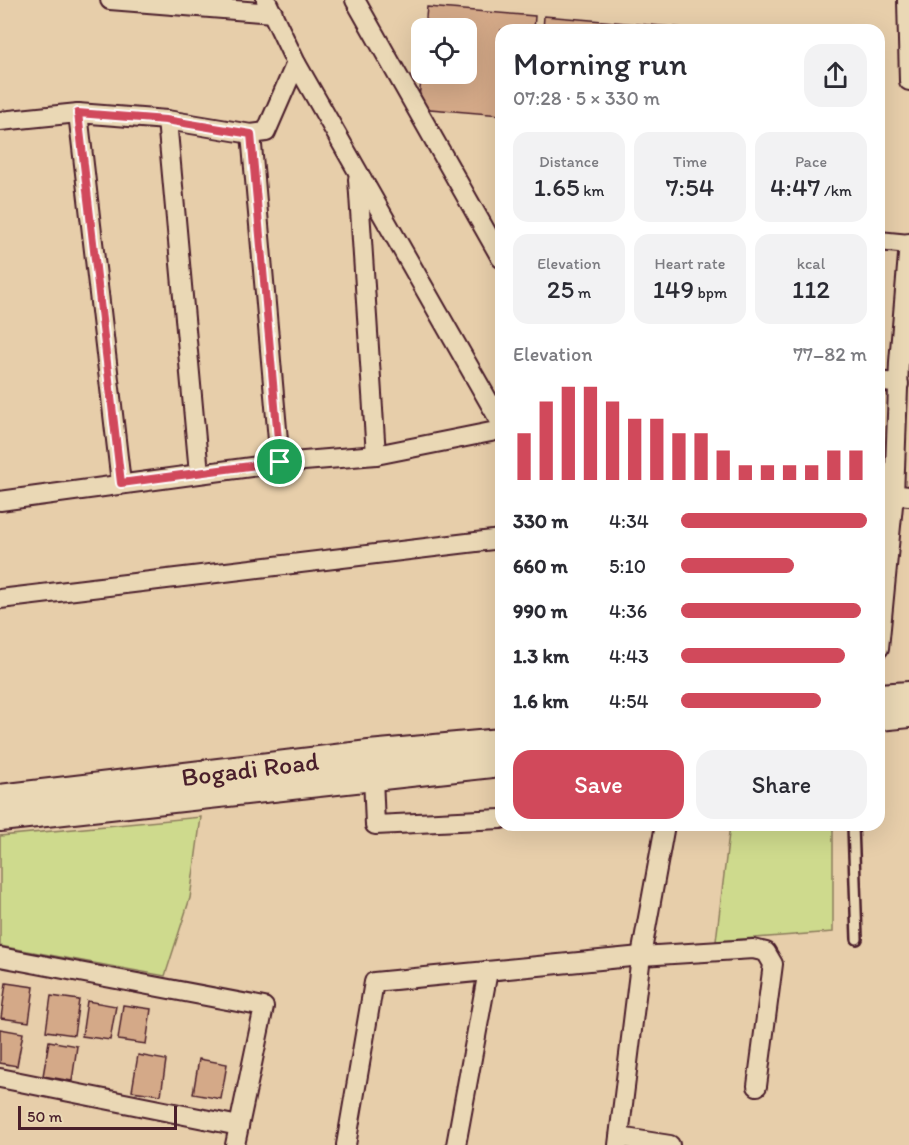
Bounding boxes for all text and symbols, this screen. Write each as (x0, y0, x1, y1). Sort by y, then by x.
map controls (411, 18, 477, 84)
button: locate (411, 18, 477, 84)
text: Morning run (513, 44, 688, 83)
button: share (804, 44, 867, 107)
text: 07:28 · 5 × 330 m (513, 86, 660, 110)
text: Distance (539, 152, 599, 171)
text: Time (673, 152, 707, 171)
text: Pace (795, 152, 827, 171)
text: 1.65 (534, 171, 580, 203)
text: 7:54 (666, 171, 714, 203)
text: 4:47 (770, 171, 821, 203)
text: km (580, 181, 604, 200)
text: /km (821, 181, 852, 200)
text: Elevation (537, 254, 601, 273)
text: Heart rate (655, 254, 725, 273)
text: kcal (797, 254, 825, 273)
text: 25 (547, 273, 574, 305)
text: 149 (653, 273, 694, 305)
text: 112 (792, 273, 830, 305)
text: m (574, 283, 591, 302)
text: bpm (694, 283, 727, 302)
text: Elevation (513, 342, 592, 366)
text: 77–82 m (793, 342, 867, 366)
pin (254, 436, 305, 487)
icon: arrive (263, 445, 296, 478)
text: 330 m (513, 509, 568, 533)
text: 4:34 (609, 509, 649, 533)
text: 660 m (513, 554, 568, 578)
text: 5:10 (609, 554, 646, 578)
text: 990 m (513, 599, 568, 623)
text: 4:36 (609, 599, 647, 623)
text: 1.3 km (513, 644, 569, 668)
text: 4:43 (609, 644, 649, 668)
text: 1.6 km (513, 689, 569, 713)
text: 4:54 (609, 689, 648, 713)
street label: Bogadi Road (179, 745, 321, 793)
button: Save (513, 750, 684, 819)
button: Share (696, 750, 867, 819)
scale bar (18, 1103, 177, 1130)
text: 50 m (27, 1107, 62, 1126)

